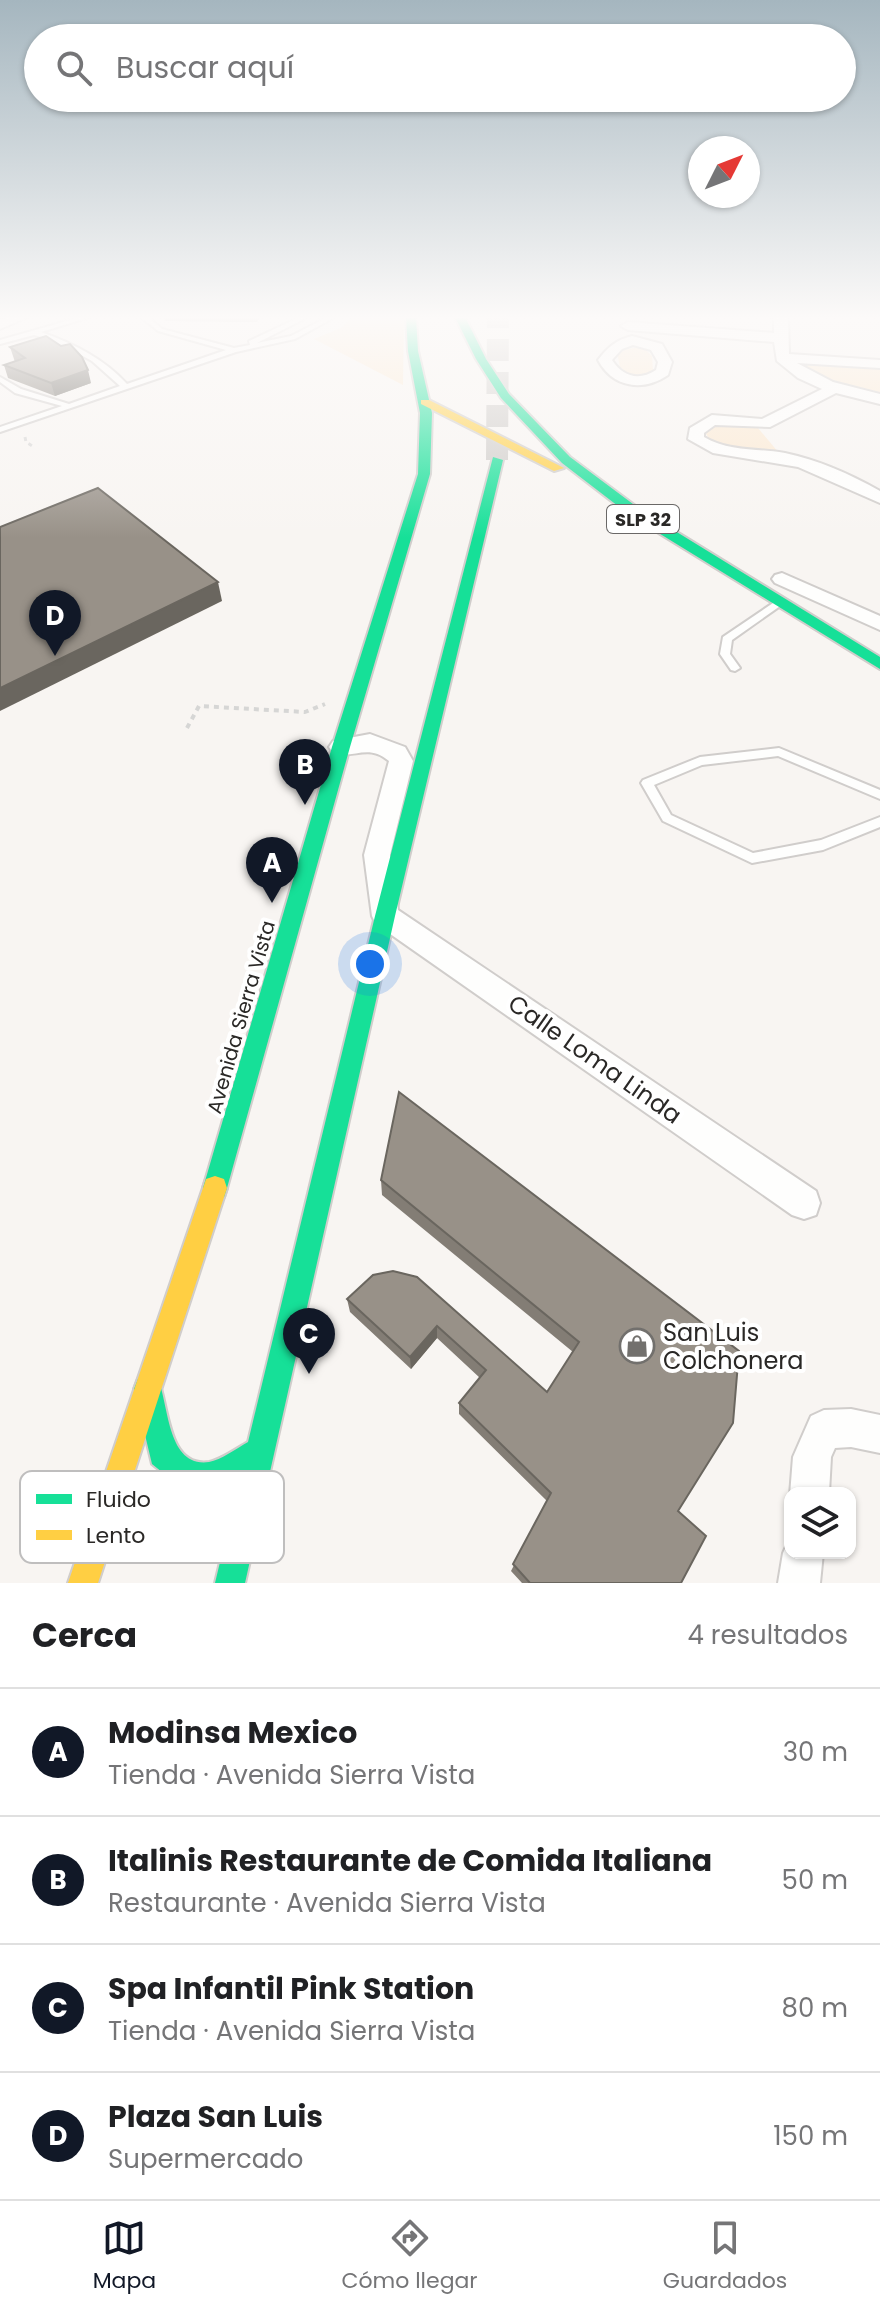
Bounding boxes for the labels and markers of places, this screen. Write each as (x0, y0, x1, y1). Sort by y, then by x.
pin: D (29, 590, 81, 656)
pin: B (279, 739, 331, 805)
pin: A (246, 837, 298, 903)
pin: C (283, 1308, 335, 1374)
place label: San Luis Colchonera (663, 1316, 804, 1377)
shop icon: San Luis Colchonera (618, 1327, 656, 1365)

